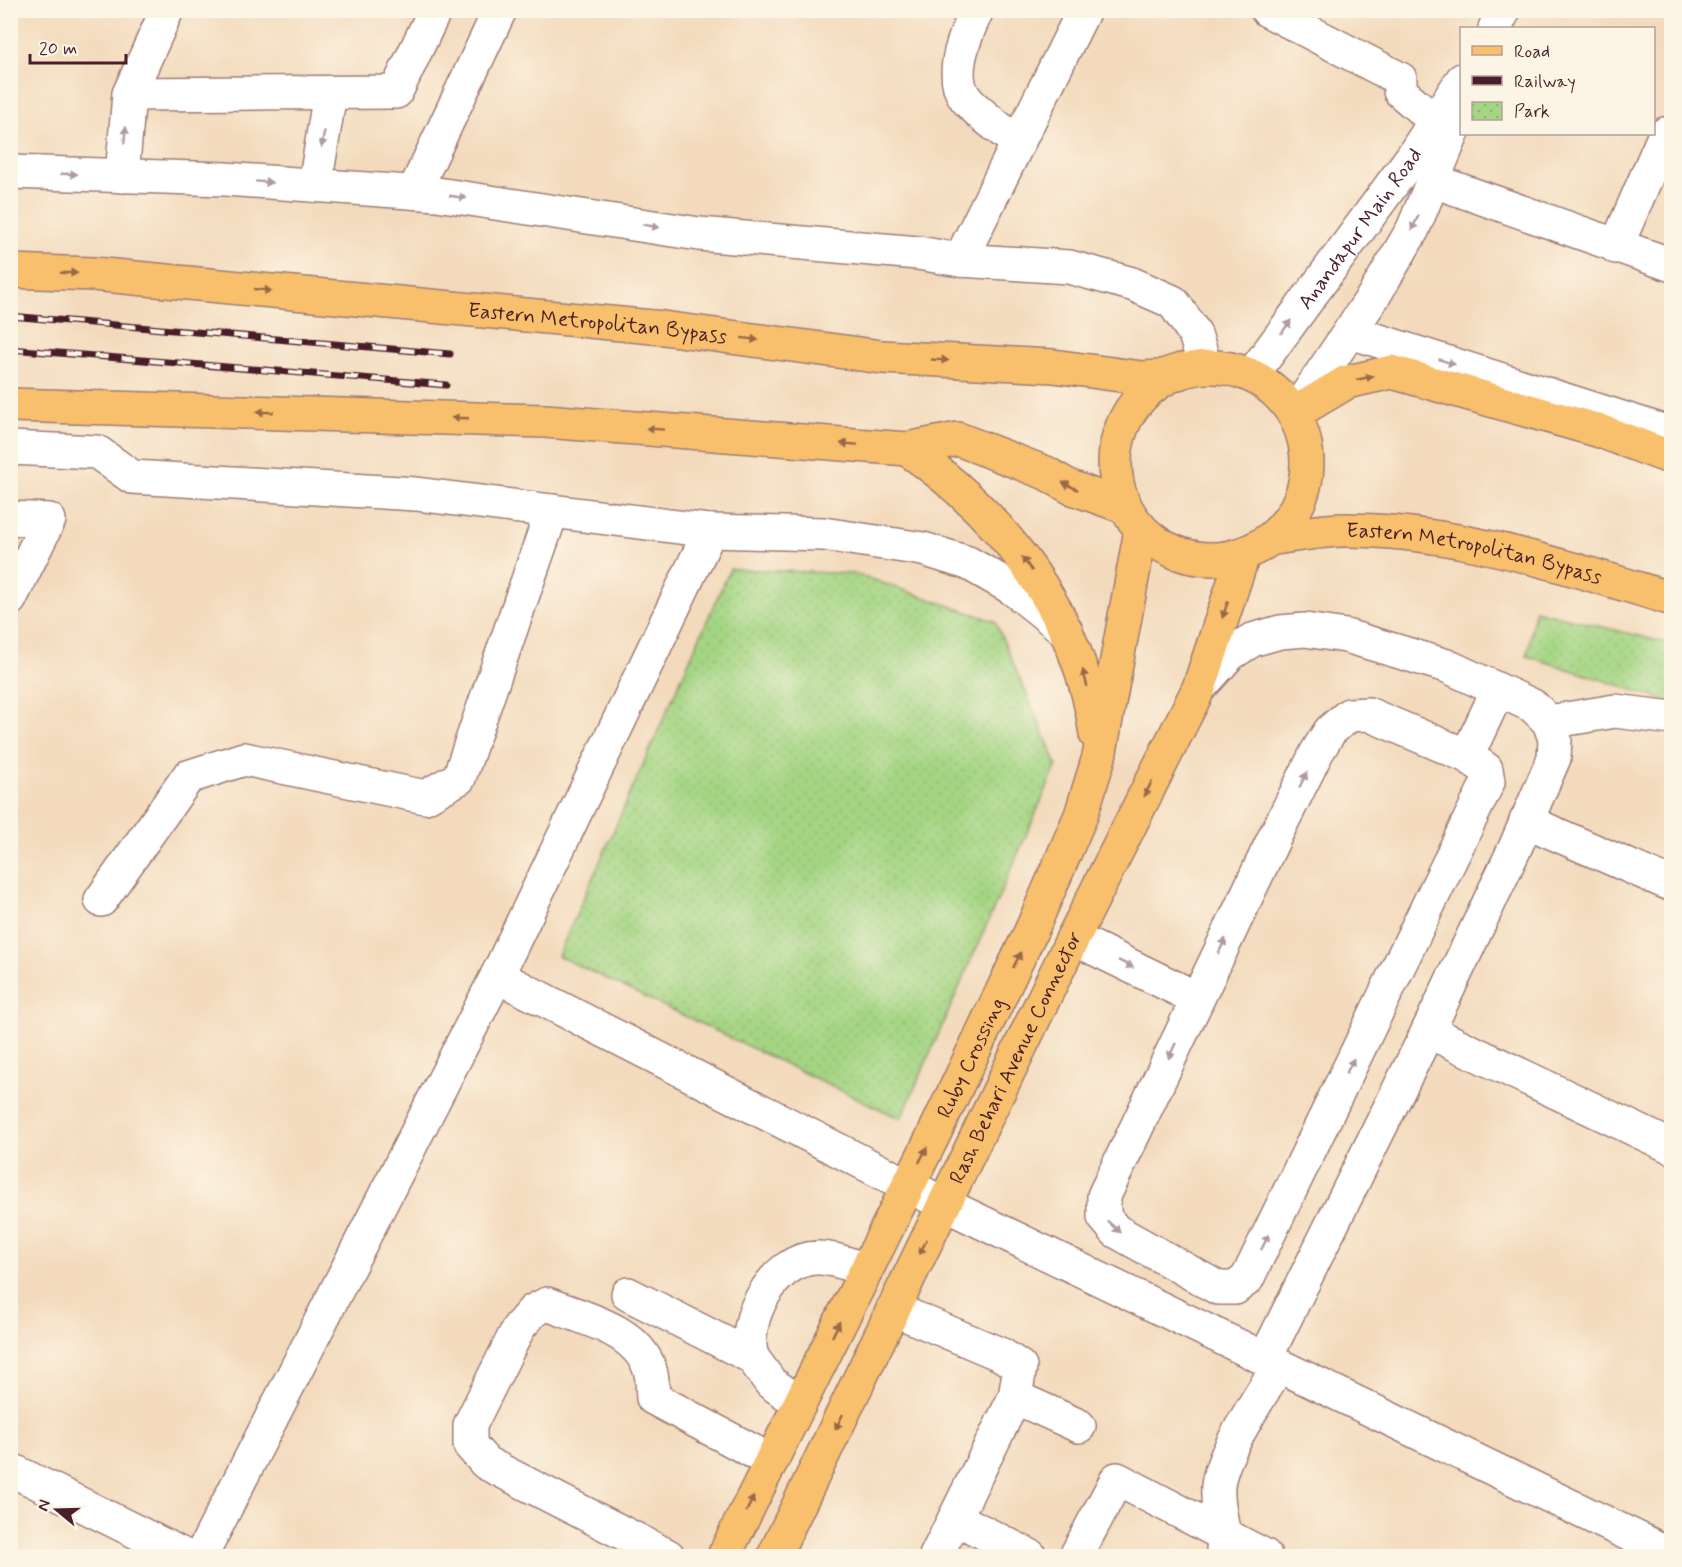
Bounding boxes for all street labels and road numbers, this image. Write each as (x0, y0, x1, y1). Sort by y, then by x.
street label: Anandapur Main Road (1292, 143, 1429, 315)
street label: Eastern Metropolitan Bypass (467, 297, 729, 351)
street label: Eastern Metropolitan Bypass (1346, 517, 1605, 592)
street label: Rash Behari Avenue Connector (943, 926, 1089, 1189)
street label: Ruby Crossing (931, 993, 1012, 1123)

